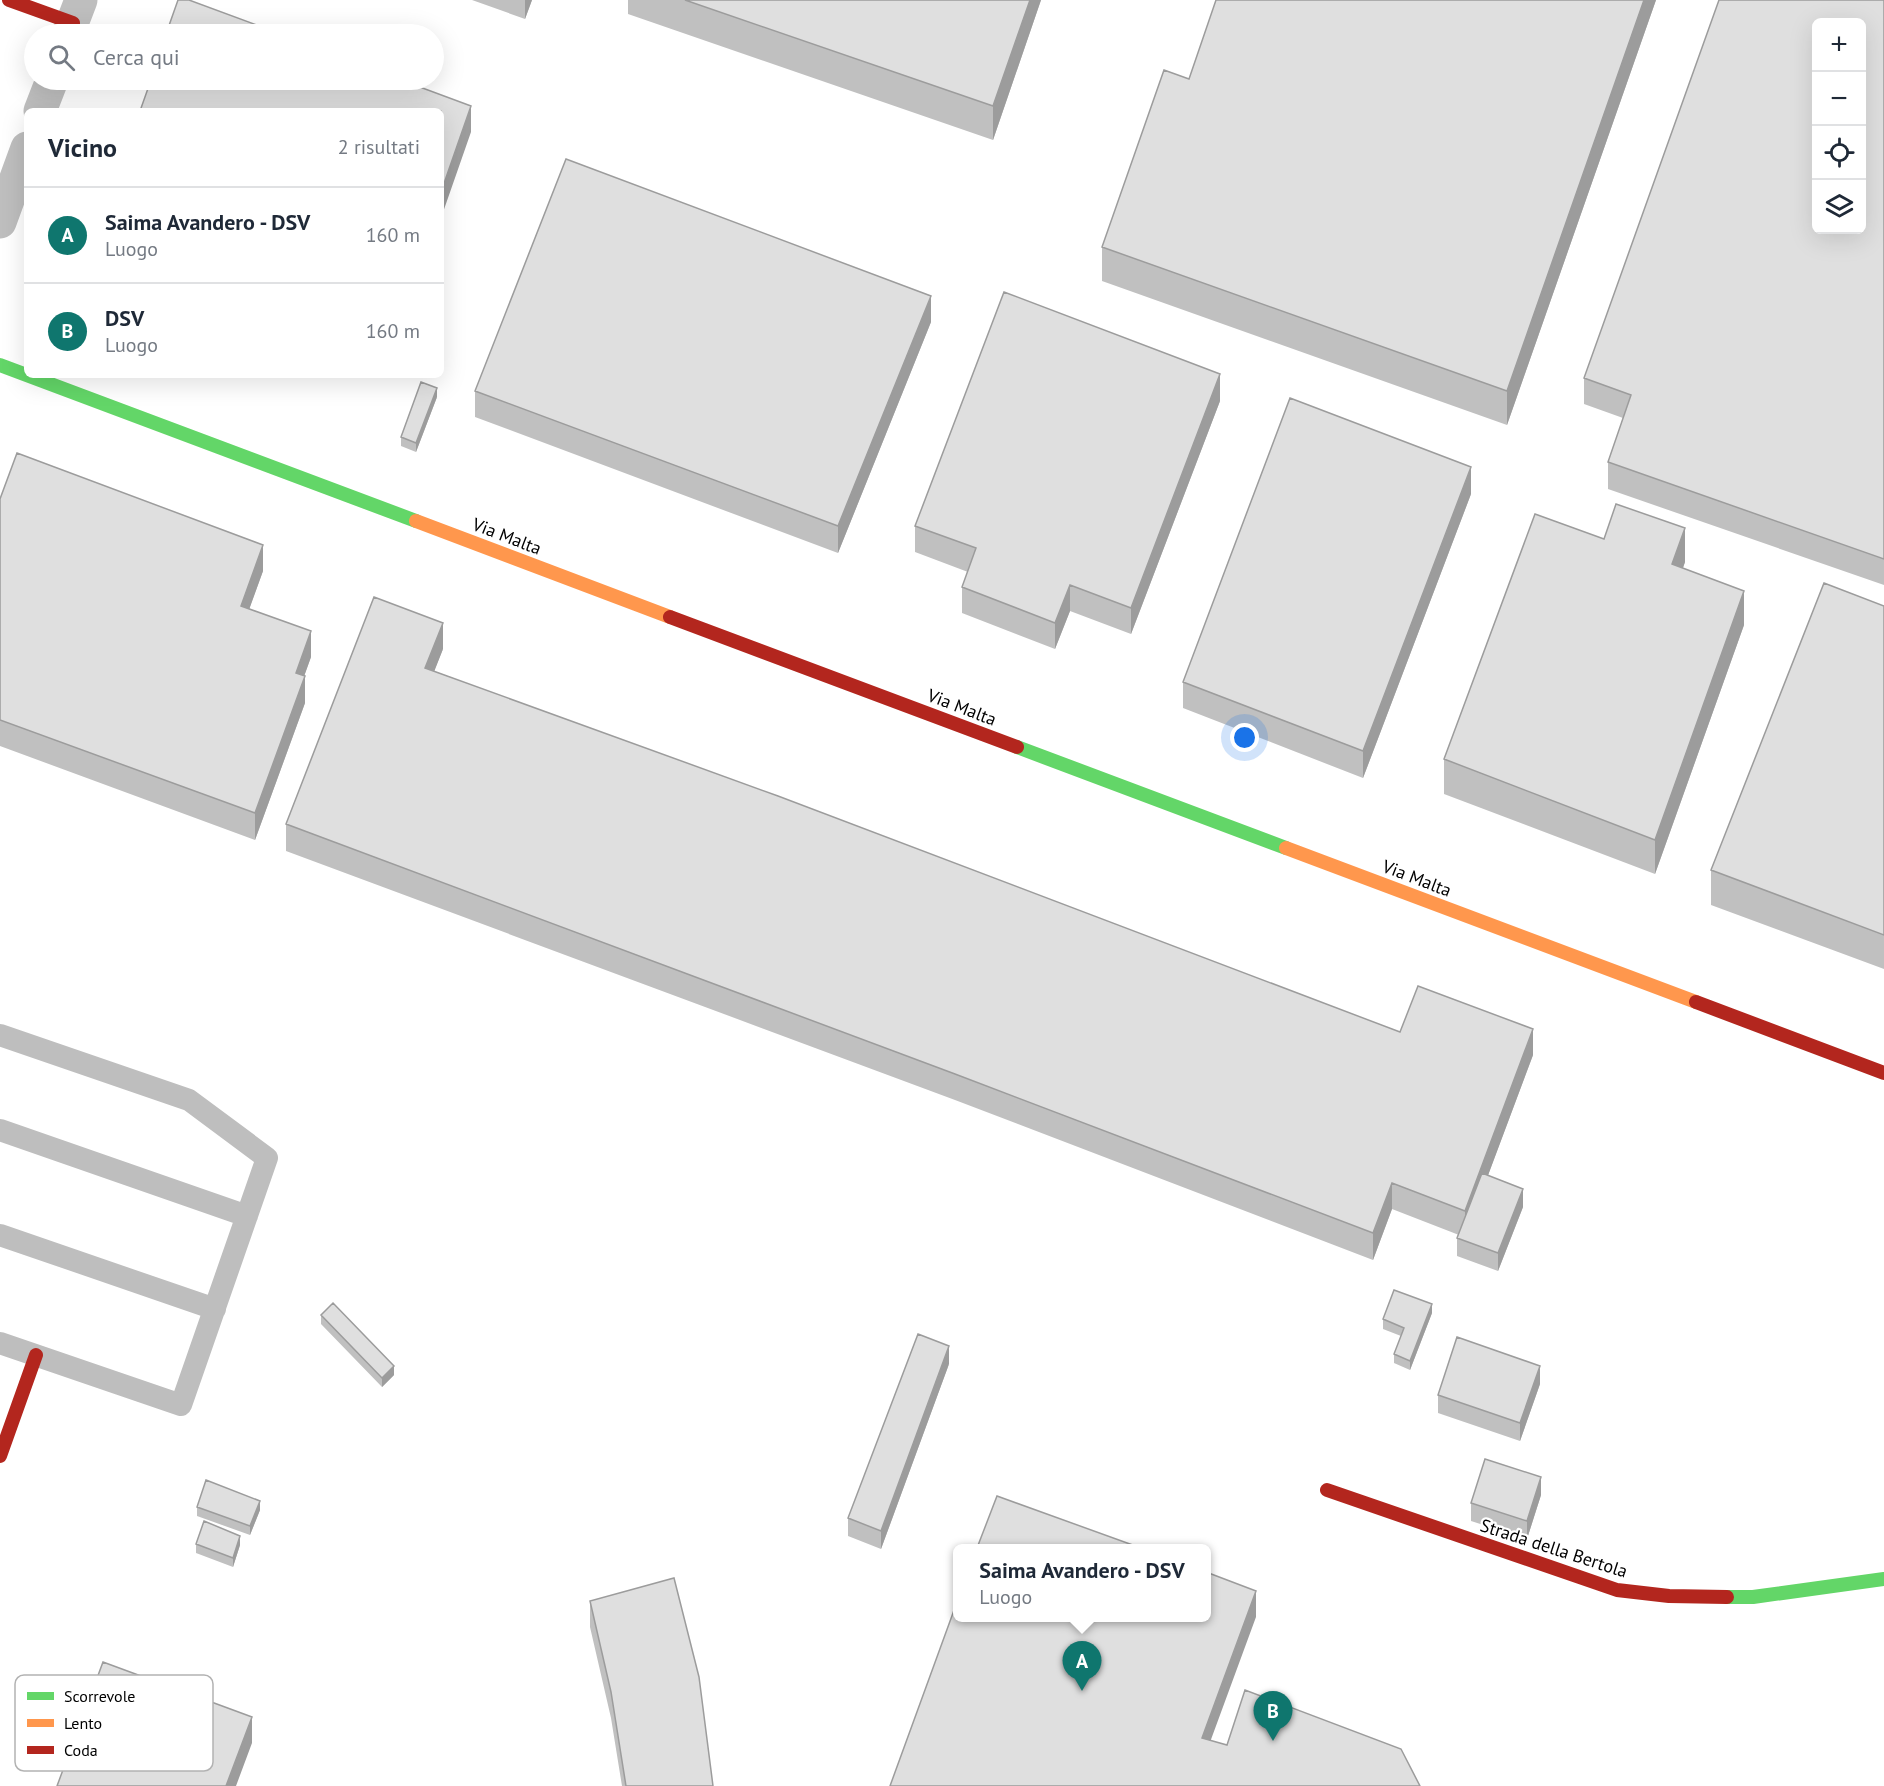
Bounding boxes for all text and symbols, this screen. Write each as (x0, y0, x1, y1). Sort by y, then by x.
map controls (1812, 18, 1866, 234)
button: + (1812, 18, 1866, 72)
search box (24, 24, 444, 90)
icon: search (45, 41, 78, 74)
text: Cerca qui (93, 43, 180, 71)
button: − (1812, 72, 1866, 126)
button: locate (1812, 126, 1866, 180)
text: Vicino (48, 131, 117, 164)
text: 2 risultati (338, 134, 420, 160)
button: layers (1812, 180, 1866, 234)
text: Saima Avandero - DSV (105, 208, 310, 236)
text: A (61, 222, 74, 248)
text: 160 m (366, 222, 420, 248)
text: Luogo (105, 236, 158, 262)
text: DSV (105, 304, 144, 332)
text: B (62, 318, 73, 344)
text: 160 m (366, 318, 420, 344)
text: Luogo (105, 332, 158, 358)
street label: Via Malta (468, 512, 545, 560)
street label: Via Malta (923, 683, 1000, 731)
your location (1230, 723, 1259, 752)
street label: Via Malta (1378, 854, 1455, 902)
street label: Strada della Bertola (1478, 1513, 1630, 1583)
popup (953, 1544, 1211, 1622)
text: Saima Avandero - DSV (979, 1556, 1185, 1584)
text: Luogo (979, 1584, 1032, 1610)
pin: A (1062, 1642, 1102, 1691)
legend (15, 1675, 213, 1771)
text: Scorrevole (64, 1686, 136, 1706)
pin: B (1254, 1692, 1292, 1741)
text: Lento (64, 1713, 102, 1733)
text: Coda (64, 1740, 98, 1760)

